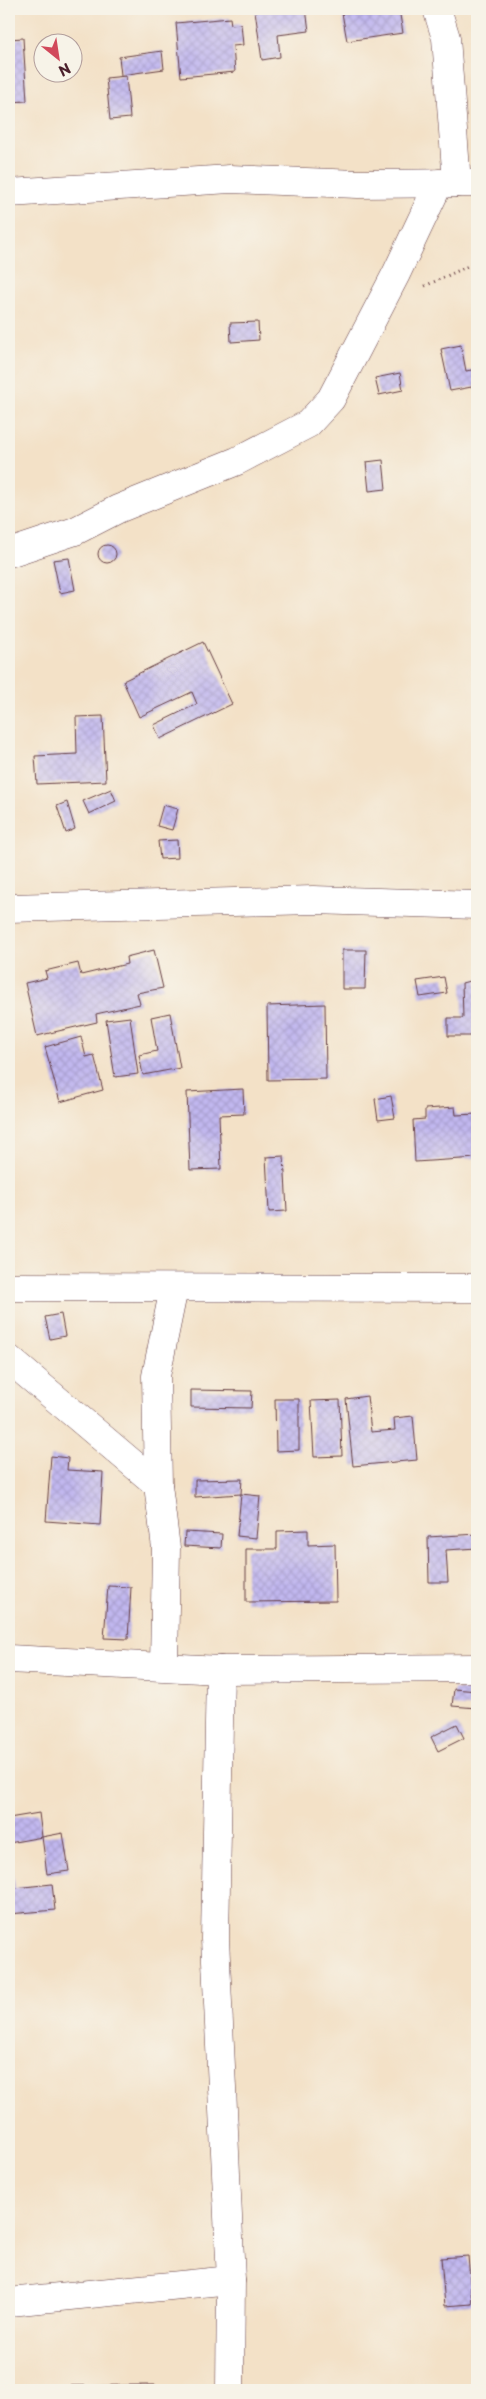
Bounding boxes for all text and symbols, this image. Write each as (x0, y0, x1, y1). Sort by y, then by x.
north arrow (32, 32, 82, 82)
text: N (55, 58, 75, 82)

